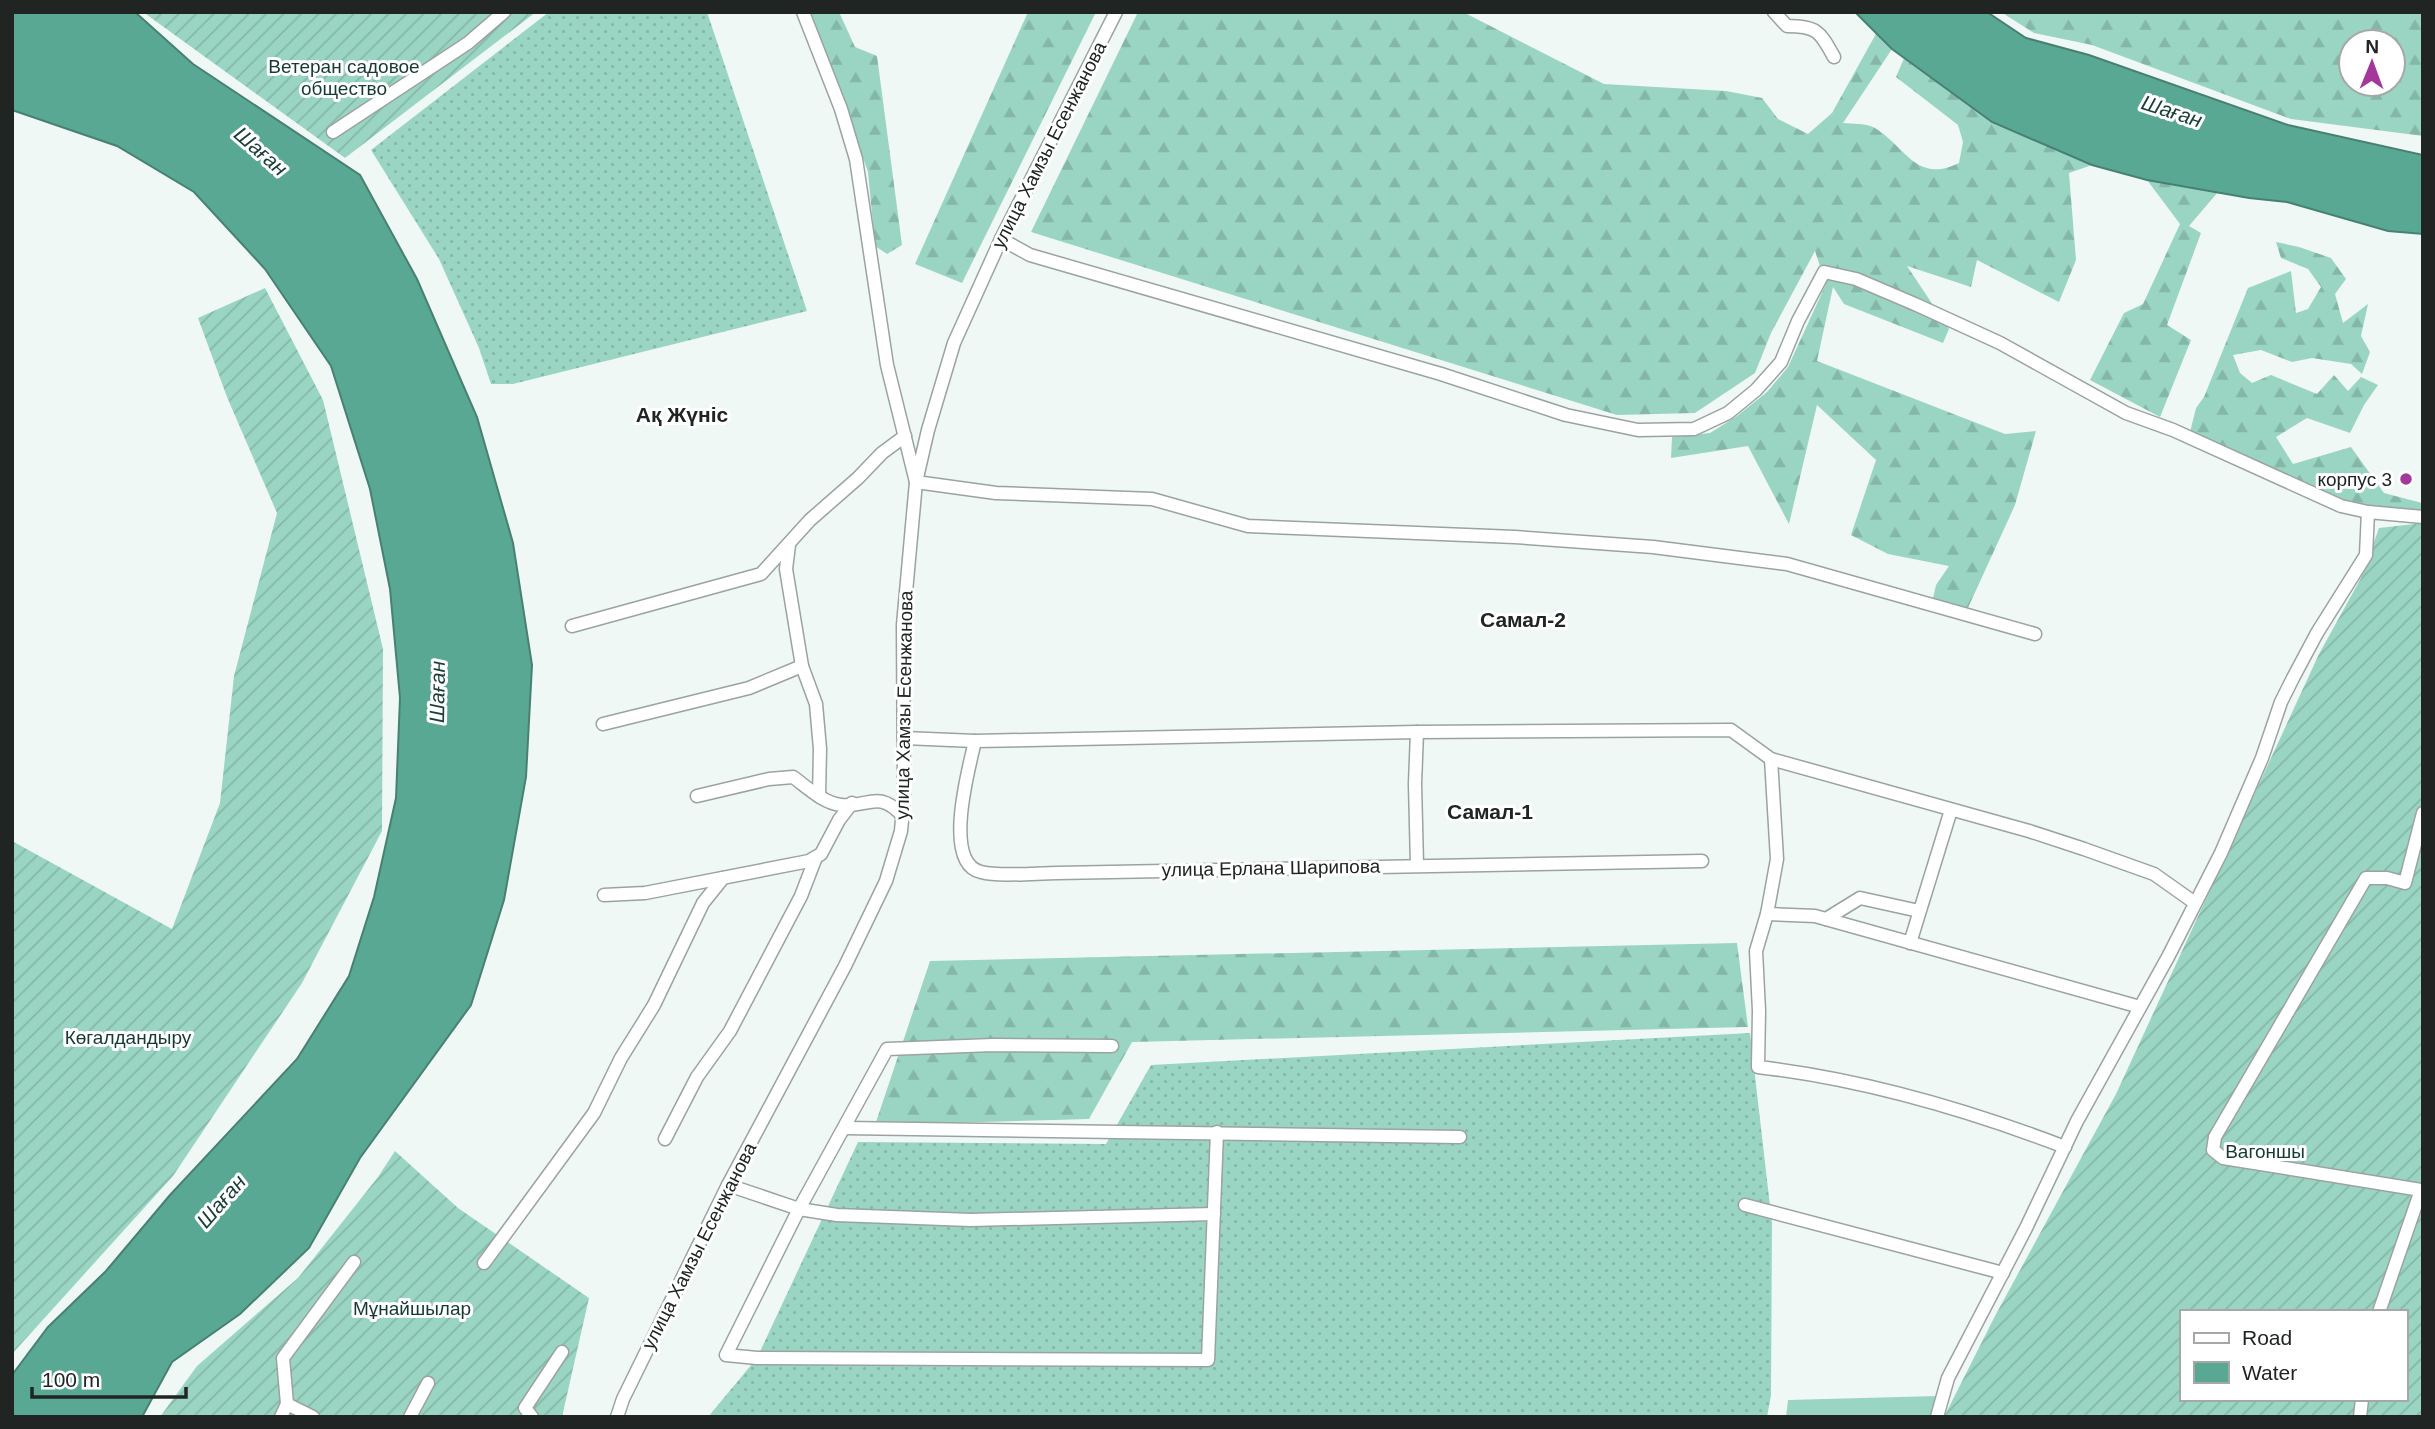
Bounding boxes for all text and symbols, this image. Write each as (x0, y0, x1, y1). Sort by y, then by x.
north arrow (2337, 28, 2407, 98)
text: N (2365, 36, 2379, 57)
street label: улица Хамзы Есенжанова (988, 38, 1111, 252)
park label: Ветеран садовое общество (268, 56, 420, 99)
water label: Шаған (2139, 90, 2206, 132)
water label: Шаған (230, 122, 292, 180)
district label: Ақ Жүніс (636, 403, 729, 426)
place label: корпус 3 (2317, 469, 2392, 490)
marker: корпус 3 (2398, 471, 2414, 487)
street label: улица Хамзы Есенжанова (892, 590, 917, 820)
district label: Самал-2 (1480, 608, 1566, 631)
water label: Шаған (425, 660, 449, 723)
district label: Самал-1 (1447, 800, 1533, 823)
street label: улица Ерлана Шарипова (1162, 856, 1381, 880)
park label: Көгалдандыру (65, 1027, 192, 1048)
street label: улица Хамзы Есенжанова (638, 1139, 761, 1353)
park label: Вагоншы (2225, 1141, 2305, 1162)
water label: Шаған (192, 1170, 250, 1232)
park label: Мұнайшылар (353, 1298, 471, 1319)
legend (2180, 1310, 2407, 1401)
text: Road (2242, 1326, 2292, 1349)
scale bar (32, 1356, 186, 1400)
text: Water (2242, 1361, 2297, 1384)
text: 100 m (42, 1368, 100, 1391)

